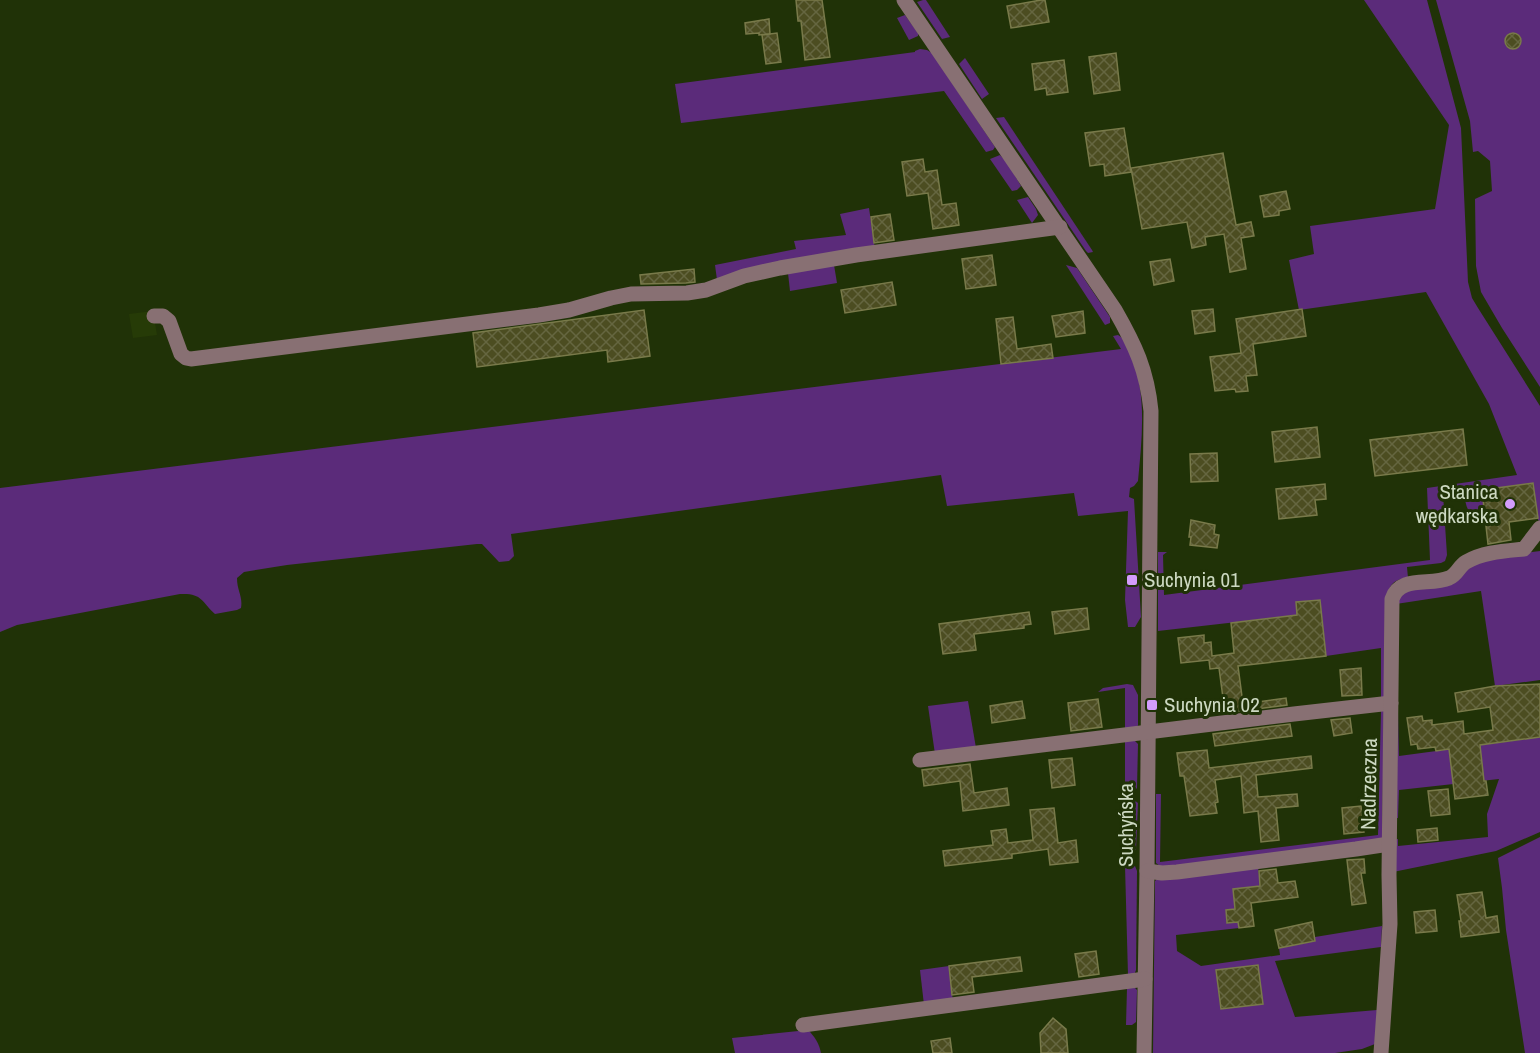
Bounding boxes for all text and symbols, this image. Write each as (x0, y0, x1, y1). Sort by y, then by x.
place label: Stanica wędkarska (1416, 477, 1498, 530)
marker: Stanica wędkarska (1503, 497, 1517, 511)
place label: Suchynia 01 (1144, 565, 1240, 594)
marker: Suchynia 01 (1125, 573, 1139, 587)
place label: Suchynia 02 (1164, 690, 1260, 719)
marker: Suchynia 02 (1145, 698, 1159, 712)
street label: Nadrzeczna (1353, 737, 1384, 830)
street label: Suchyńska (1111, 782, 1140, 867)

